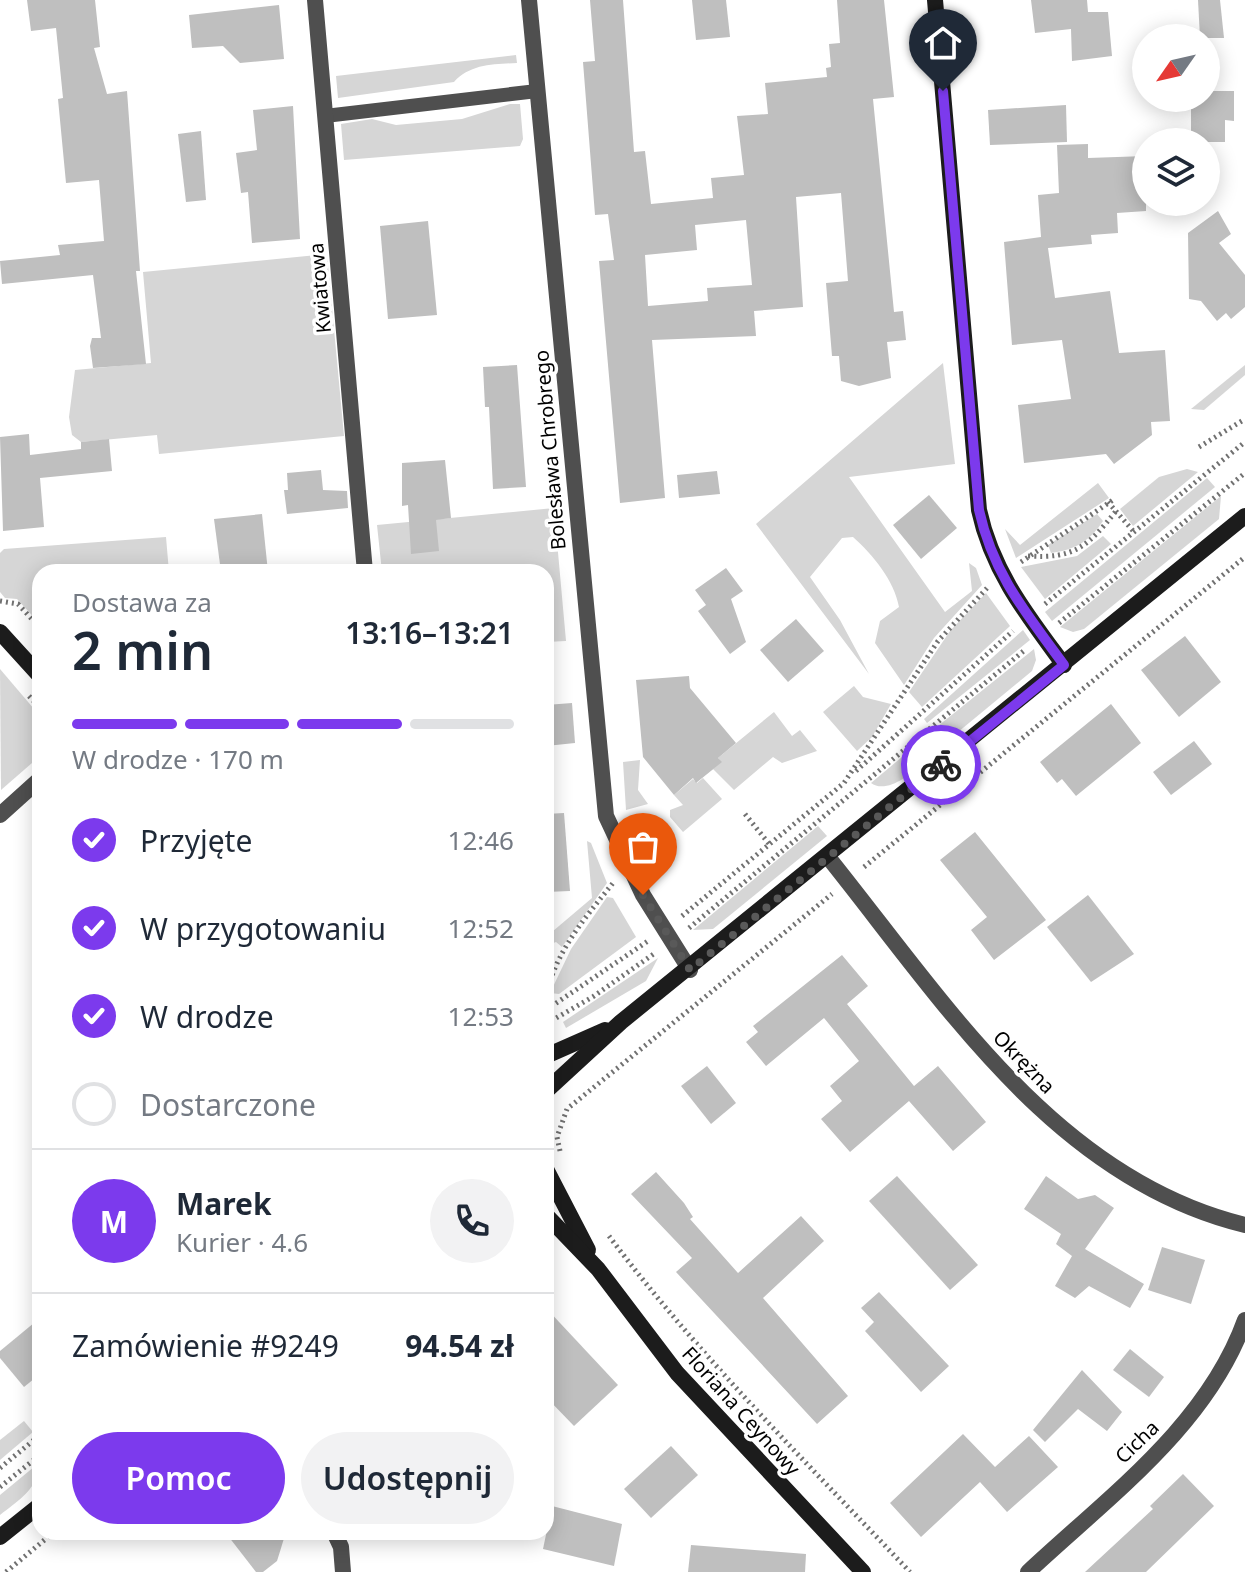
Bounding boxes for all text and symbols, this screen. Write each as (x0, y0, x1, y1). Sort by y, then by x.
pin (909, 9, 977, 91)
icon: home (921, 21, 965, 65)
north arrow (1132, 24, 1220, 112)
map controls (1132, 24, 1220, 216)
button: layers (1132, 128, 1220, 216)
street label: Kwiatowa (302, 242, 337, 334)
street label: Bolesława Chrobrego (527, 349, 572, 551)
text: Dostawa za (72, 584, 212, 620)
text: 13:16–13:21 (345, 612, 514, 653)
text: 2 min (72, 614, 213, 685)
courier (901, 725, 981, 805)
text: W drodze · 170 m (72, 741, 284, 777)
icon: bike (919, 743, 963, 787)
pin (609, 813, 677, 895)
icon: check (72, 818, 116, 862)
text: Przyjęte (140, 820, 252, 861)
text: 12:46 (448, 822, 514, 858)
icon: bag (621, 825, 665, 869)
icon: check (72, 906, 116, 950)
text: W przygotowaniu (140, 908, 386, 949)
text: 12:52 (448, 910, 514, 946)
icon: check (72, 994, 116, 1038)
text: W drodze (140, 996, 274, 1037)
text: 12:53 (448, 998, 514, 1034)
street label: Okrężna (987, 1024, 1061, 1099)
text: Dostarczone (140, 1084, 316, 1125)
button: phone (430, 1179, 514, 1263)
text: Marek (176, 1183, 272, 1224)
text: M (100, 1201, 128, 1242)
text: Kurier · 4.6 (176, 1224, 308, 1260)
text: Zamówienie #9249 (72, 1325, 339, 1366)
text: 94.54 zł (405, 1325, 514, 1366)
street label: Floriana Ceynowy (676, 1340, 807, 1482)
street label: Cicha (1109, 1414, 1164, 1469)
button: Pomoc (72, 1432, 285, 1524)
button: Udostępnij (301, 1432, 514, 1524)

